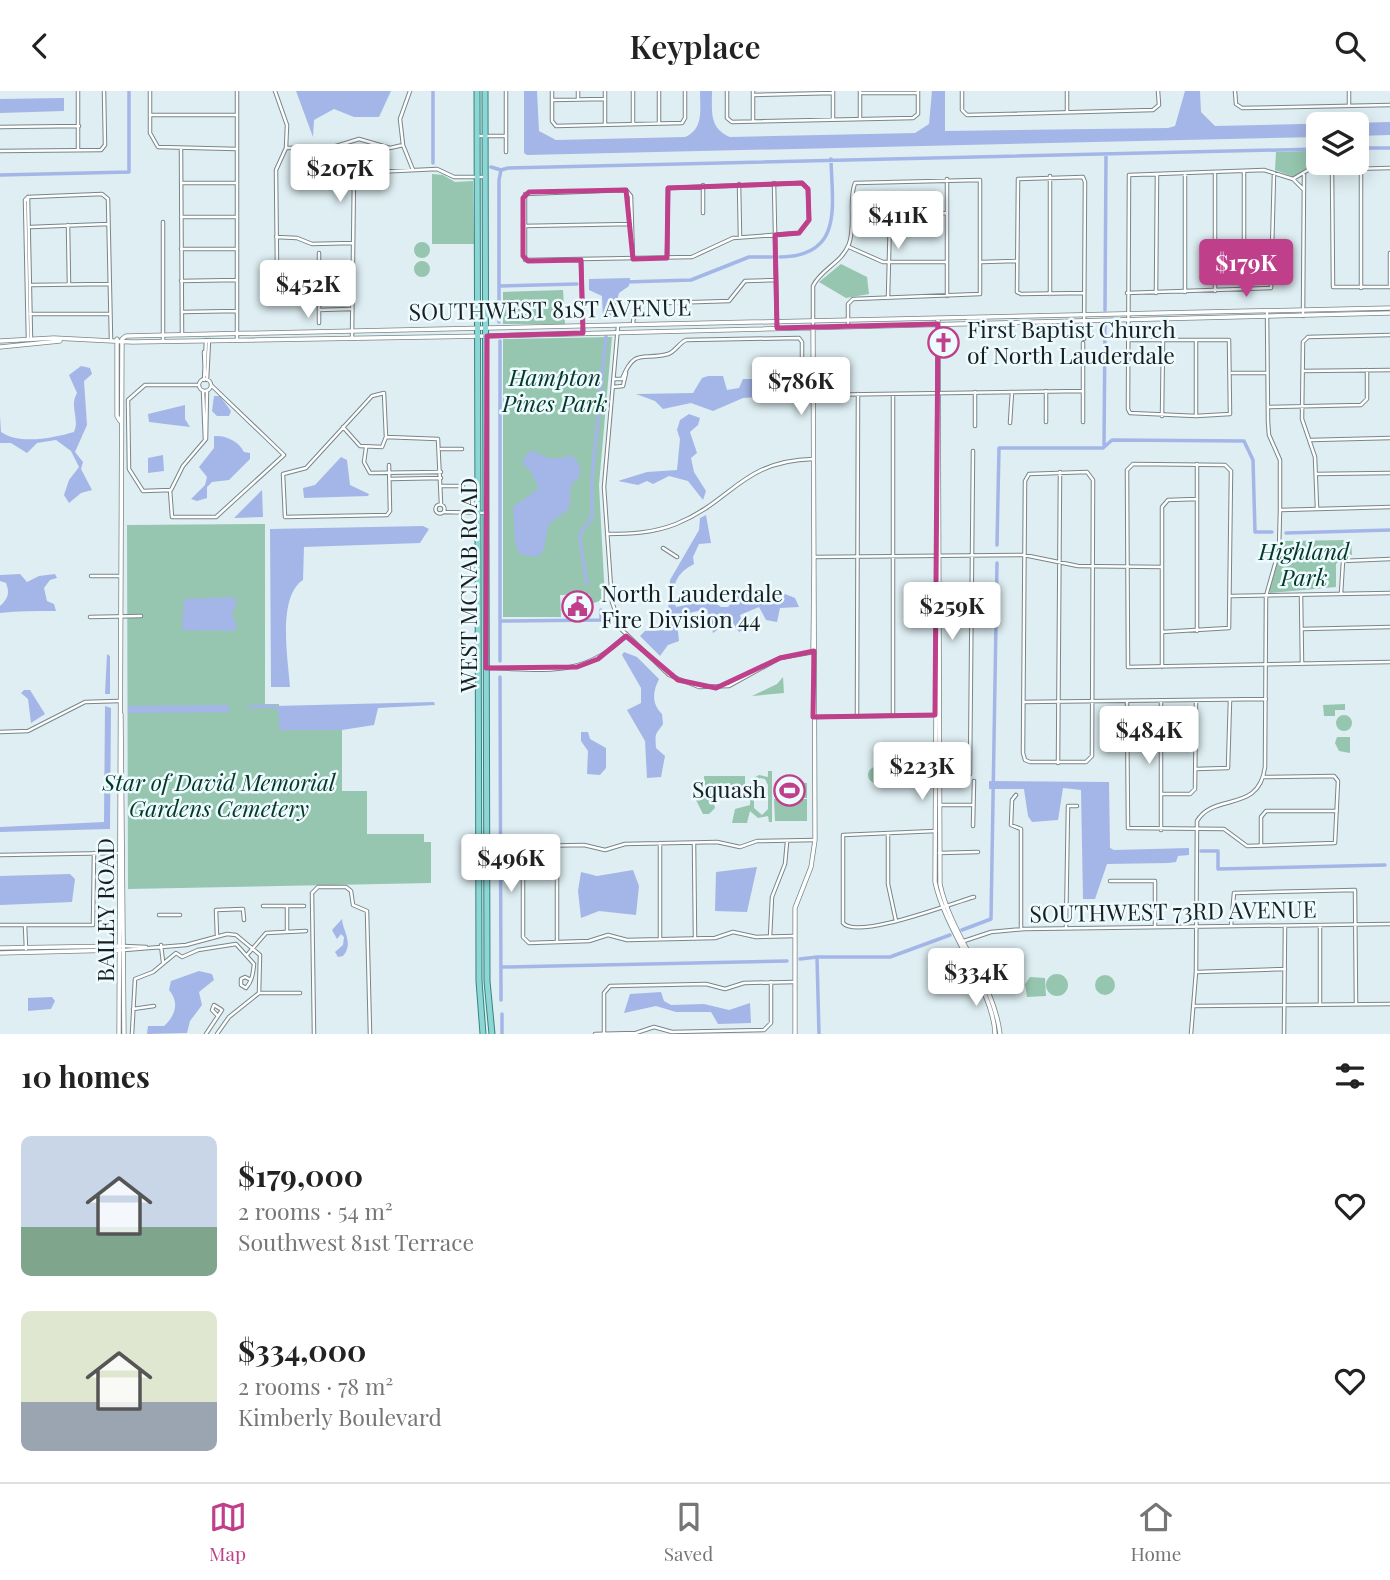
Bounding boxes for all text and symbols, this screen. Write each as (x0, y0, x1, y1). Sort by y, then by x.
text: Keyplace (629, 24, 761, 67)
icon: back (21, 27, 59, 65)
icon: search (1331, 27, 1369, 65)
map controls (1306, 112, 1369, 175)
button: layers (1306, 112, 1369, 175)
pin: $207K (291, 145, 389, 204)
text: $207K (307, 151, 373, 182)
pin: $411K (849, 191, 947, 251)
text: $411K (868, 198, 928, 229)
pin: $179K (1197, 239, 1295, 299)
text: $179K (1215, 246, 1277, 277)
pin: $452K (259, 261, 357, 320)
text: $452K (276, 267, 340, 298)
street label: SOUTHWEST 81ST AVENUE (408, 291, 692, 326)
place label: First Baptist Church of North Lauderdale (967, 313, 1176, 370)
church icon: First Baptist Church of North Lauderdale (927, 326, 961, 360)
pin: $786K (752, 357, 850, 417)
park label: Hampton Pines Park (501, 361, 608, 418)
text: $786K (768, 364, 834, 395)
street label: WEST MCNAB ROAD (452, 478, 483, 693)
park label: Highland Park (1258, 535, 1350, 592)
place label: North Lauderdale Fire Division 44 (601, 577, 783, 634)
pin: $259K (903, 582, 1001, 642)
text: $259K (920, 589, 984, 620)
public building icon: North Lauderdale Fire Division 44 (561, 590, 595, 624)
pin: $484K (1100, 707, 1198, 766)
text: $484K (1116, 713, 1182, 744)
pin: $223K (873, 743, 971, 802)
text: $223K (890, 749, 954, 780)
park label: Star of David Memorial Gardens Cemetery (102, 766, 337, 823)
place label: Squash (692, 773, 766, 804)
sports icon: Squash (772, 773, 806, 807)
pin: $496K (462, 835, 560, 894)
street label: BAILEY ROAD (89, 838, 120, 982)
text: $496K (477, 841, 545, 872)
street label: SOUTHWEST 73RD AVENUE (1029, 892, 1317, 929)
pin: $334K (927, 949, 1025, 1008)
text: $334K (944, 955, 1008, 986)
text: 10 homes (21, 1056, 150, 1096)
icon: filters (1331, 1057, 1369, 1095)
text: $179,000 (238, 1155, 363, 1195)
icon: home (77, 1164, 161, 1248)
icon: heart (1331, 1187, 1369, 1225)
text: 2 rooms · 54 m² (238, 1195, 393, 1226)
text: Southwest 81st Terrace (238, 1226, 474, 1257)
text: $334,000 (238, 1330, 366, 1370)
icon: home (77, 1339, 161, 1423)
icon: heart (1331, 1362, 1369, 1400)
text: 2 rooms · 78 m² (238, 1370, 393, 1401)
text: Kimberly Boulevard (238, 1401, 442, 1432)
tab: Map (209, 1498, 247, 1566)
tab: Saved (664, 1498, 713, 1566)
tab: Home (1130, 1498, 1181, 1566)

